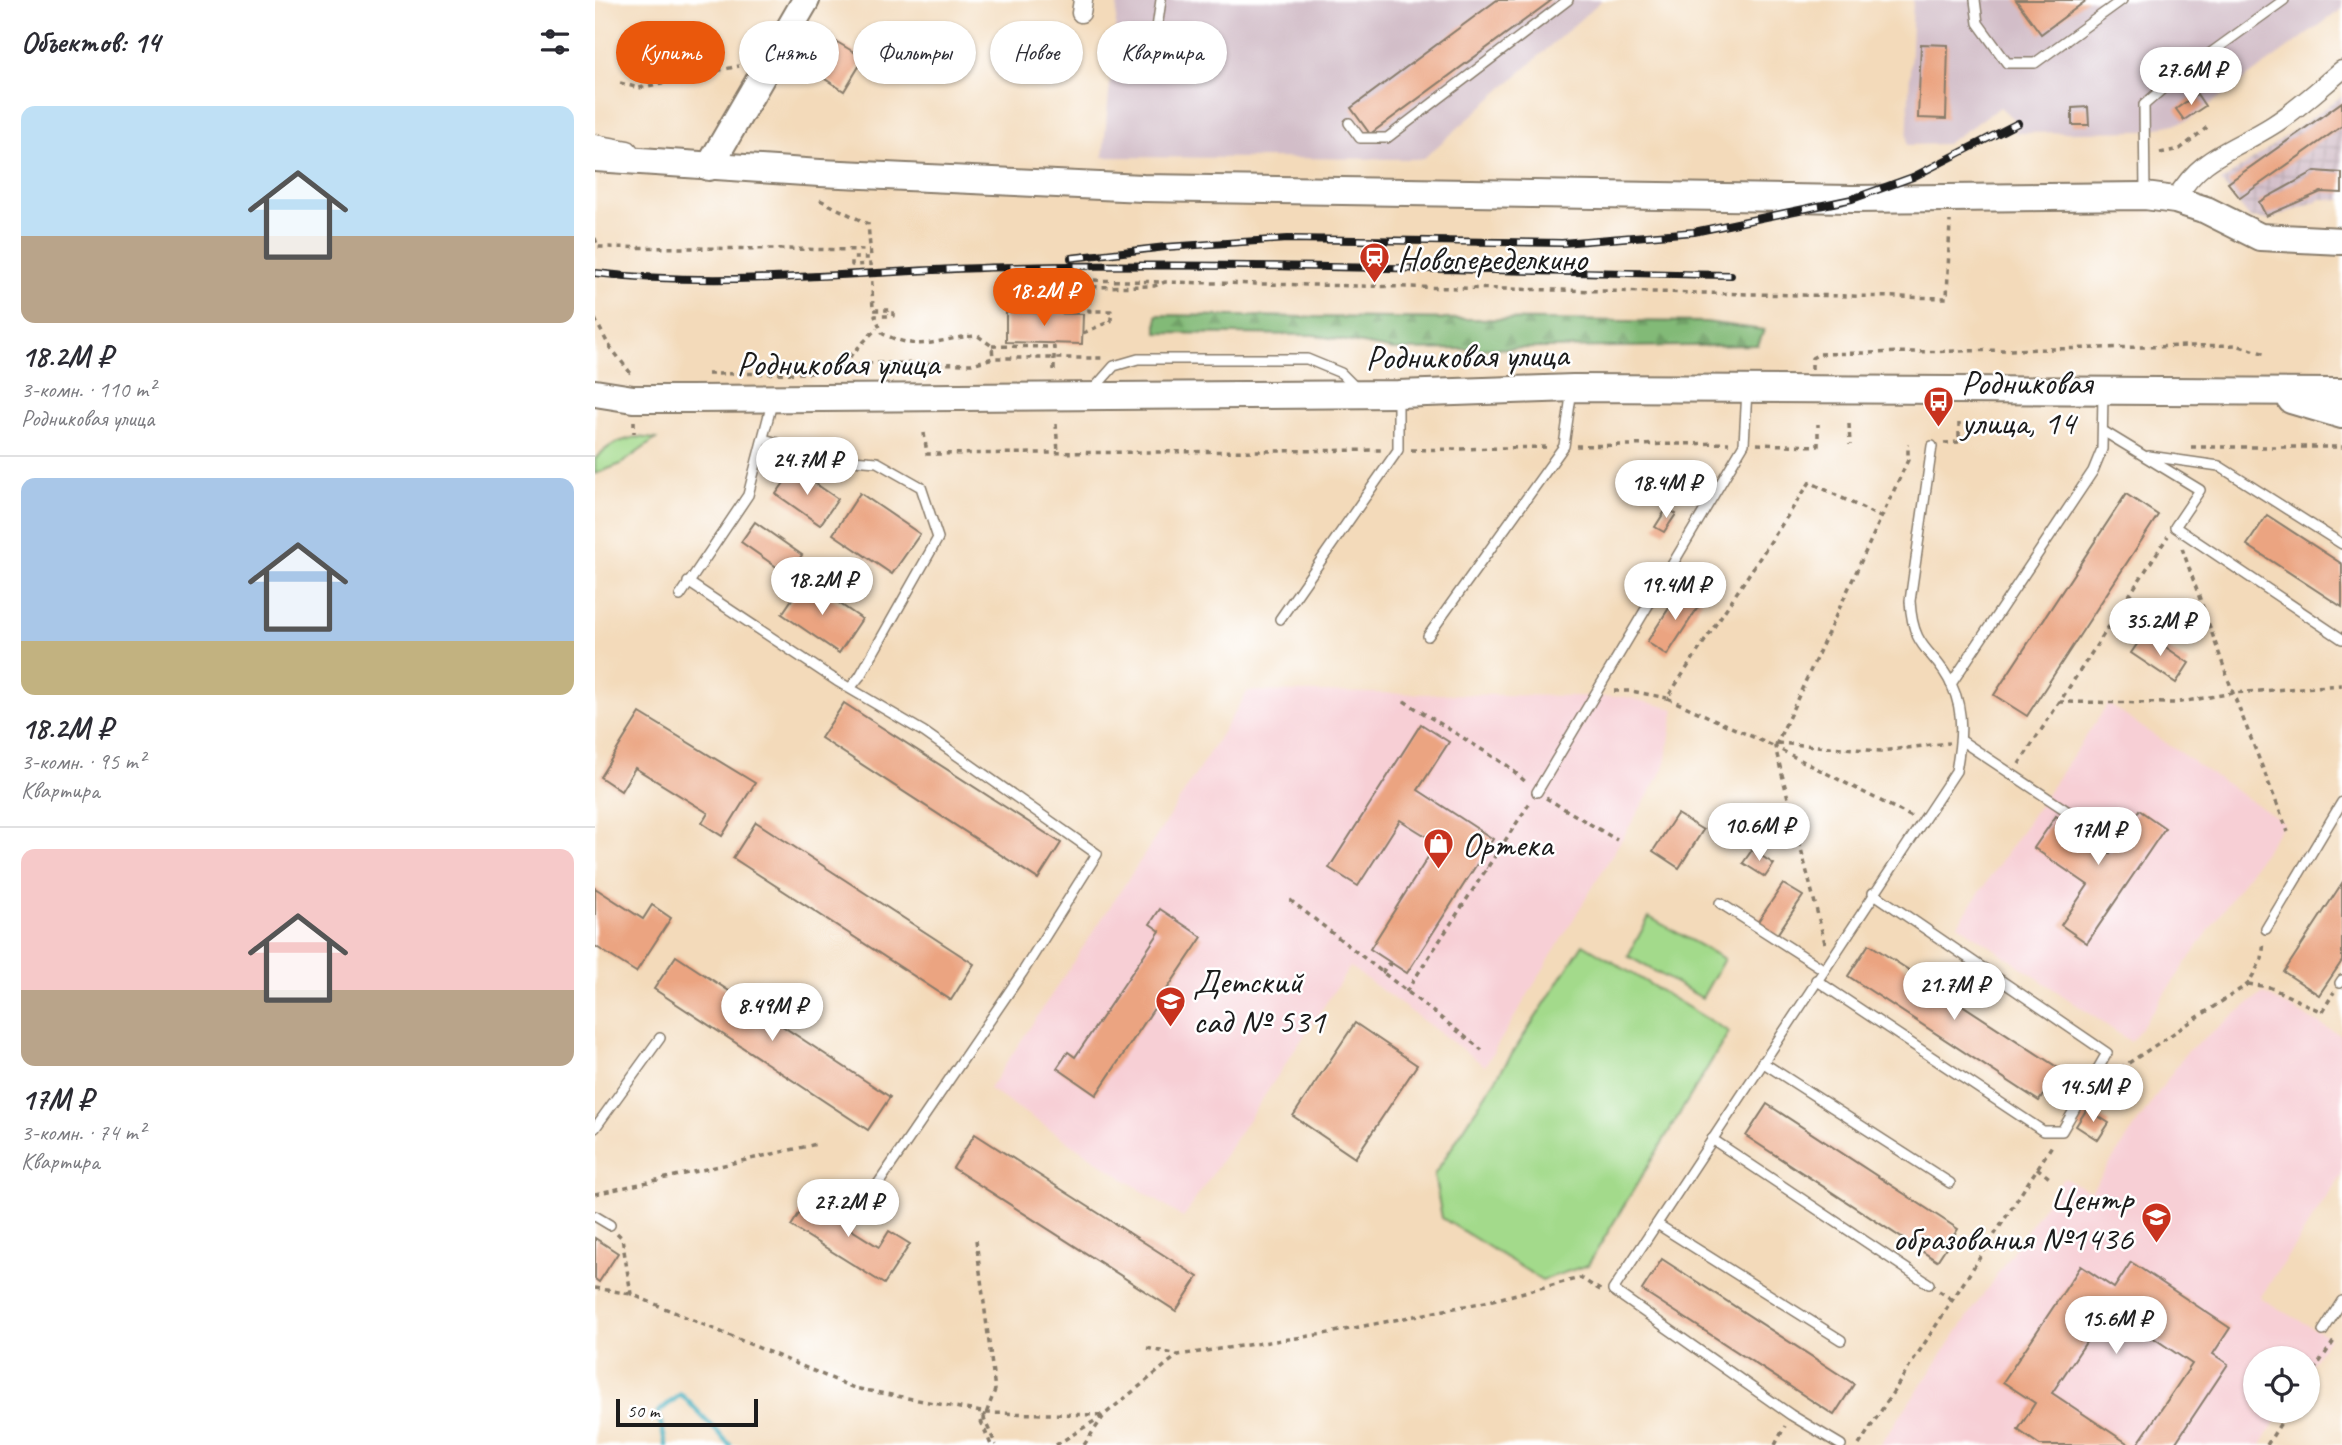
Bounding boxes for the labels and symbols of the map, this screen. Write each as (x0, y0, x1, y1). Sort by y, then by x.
pin: 27.6M ₽ (2126, 48, 2256, 107)
place label: Новопеределкино (1397, 236, 1589, 281)
station icon: Новопеределкино (1357, 241, 1391, 285)
pin: 18.2M ₽ (979, 268, 1109, 328)
street label: Родниковая улица (1365, 332, 1571, 380)
street label: Родниковая улица (737, 341, 941, 386)
place label: Родниковая улица, 14 (1959, 360, 2094, 445)
bus stop icon: Родниковая улица, 14 (1921, 385, 1955, 429)
pin: 24.7M ₽ (742, 438, 872, 497)
pin: 18.4M ₽ (1601, 461, 1731, 520)
pin: 18.2M ₽ (757, 558, 887, 617)
pin: 19.4M ₽ (1610, 562, 1740, 622)
pin: 35.2M ₽ (2095, 598, 2225, 658)
pin: 10.6M ₽ (1694, 804, 1824, 863)
pin: 17M ₽ (2049, 808, 2147, 867)
place label: Ортека (1462, 822, 1555, 867)
shop icon: Ортека (1422, 827, 1456, 871)
place label: Детский сад № 531 (1193, 959, 1327, 1044)
pin: 21.7M ₽ (1889, 962, 2019, 1022)
pin: 8.49M ₽ (707, 984, 837, 1043)
school or university icon: Детский сад № 531 (1153, 984, 1187, 1028)
pin: 14.5M ₽ (2028, 1064, 2158, 1124)
place label: Центр образования №1436 (1893, 1176, 2136, 1261)
pin: 27.2M ₽ (783, 1180, 913, 1239)
school or university icon: Центр образования №1436 (2139, 1201, 2173, 1245)
pin: 15.6M ₽ (2051, 1296, 2181, 1356)
scale bar (616, 1396, 758, 1428)

